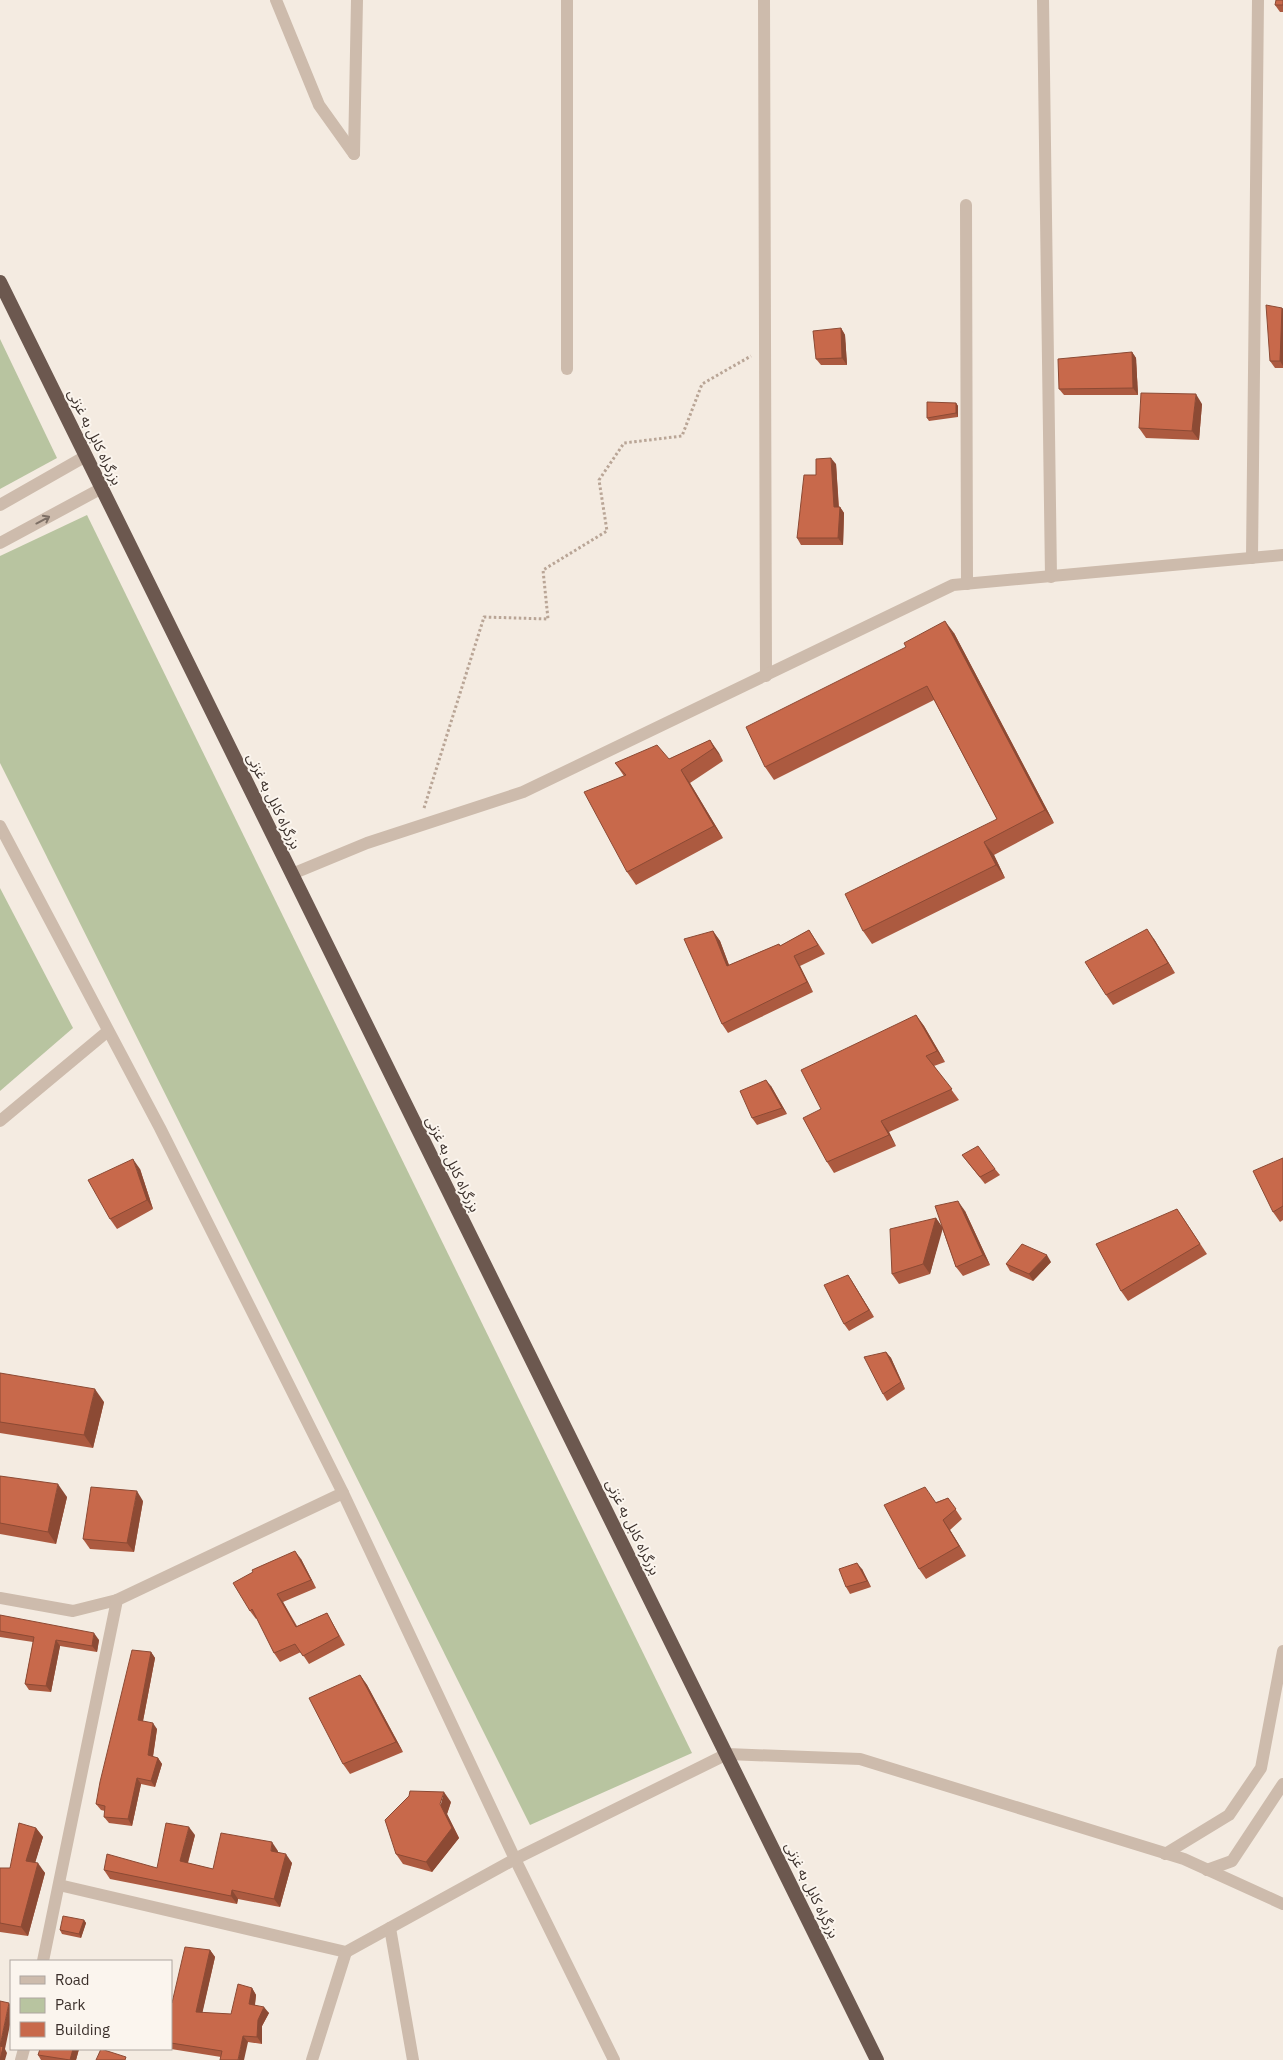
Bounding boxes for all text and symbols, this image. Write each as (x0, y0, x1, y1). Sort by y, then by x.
street label: بزرگراه کابل به غزنی (64, 386, 126, 488)
one-way arrow (35, 515, 50, 524)
street label: بزرگراه کابل به غزنی (243, 750, 305, 852)
street label: بزرگراه کابل به غزنی (422, 1113, 484, 1215)
street label: بزرگراه کابل به غزنی (602, 1476, 664, 1578)
street label: بزرگراه کابل به غزنی (781, 1839, 843, 1941)
legend (10, 1960, 172, 2050)
text: Road (55, 1970, 90, 1989)
text: Park (55, 1995, 85, 2014)
text: Building (55, 2020, 110, 2039)

